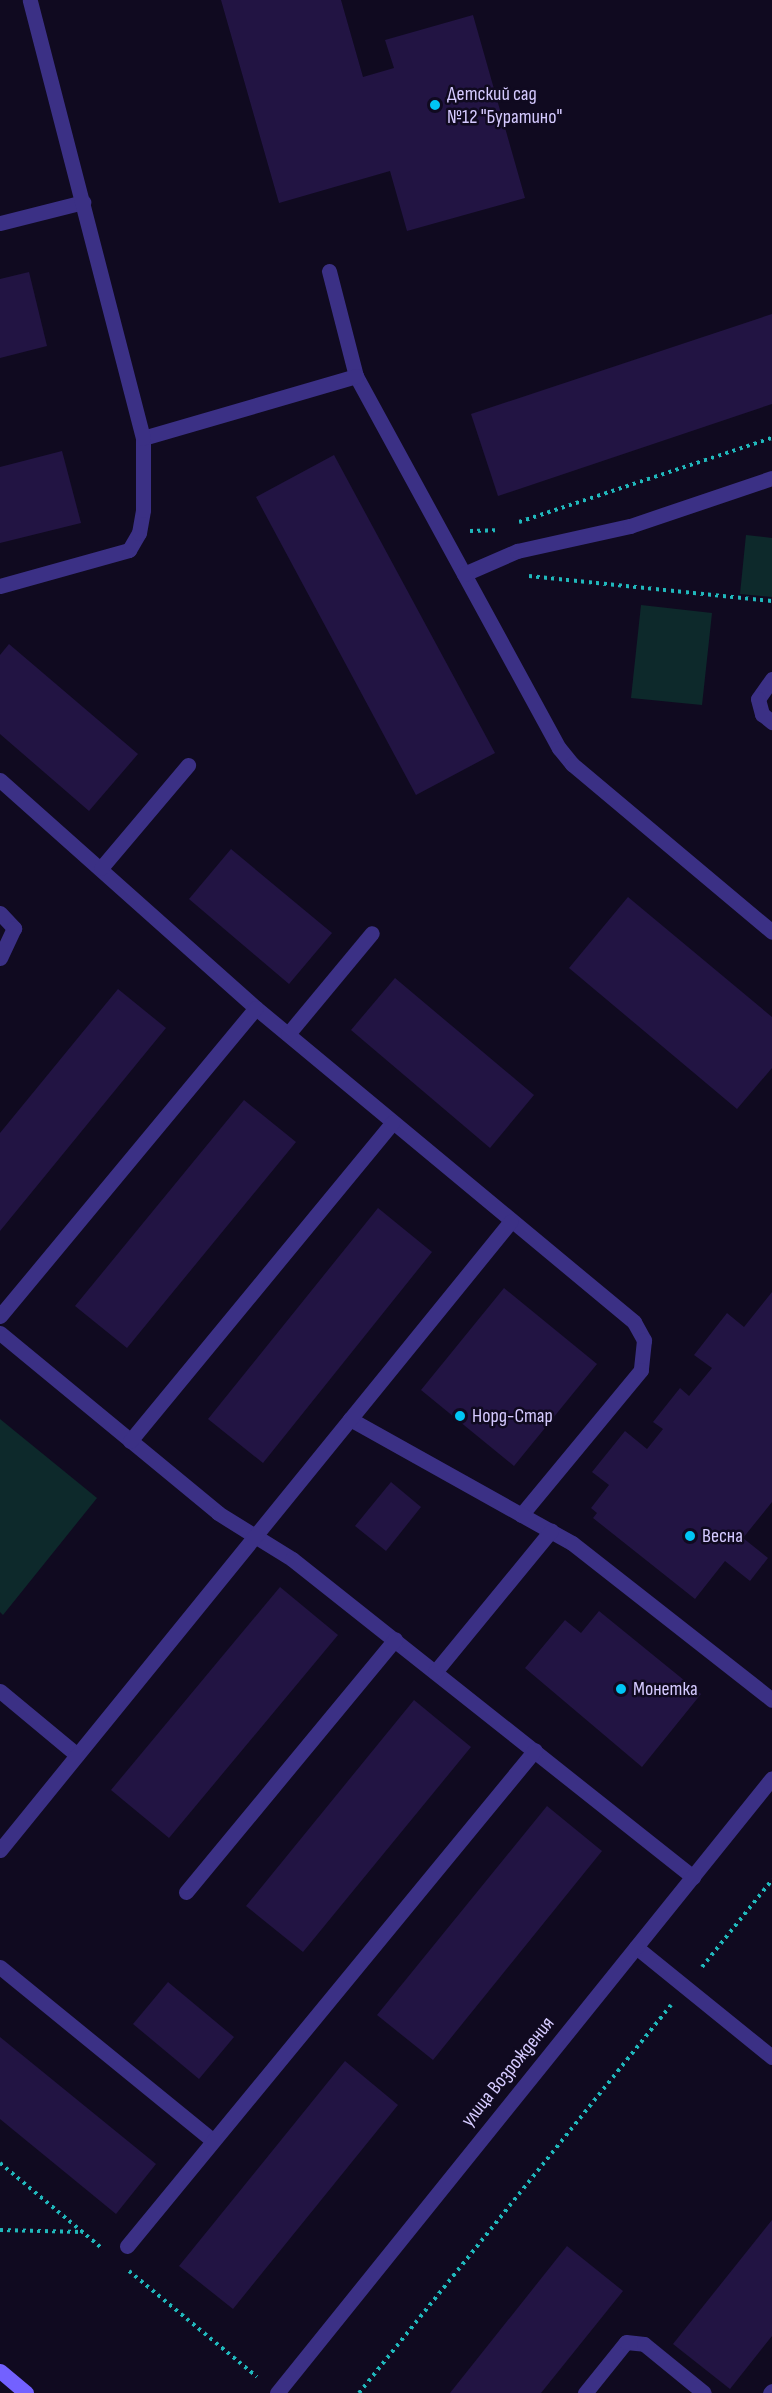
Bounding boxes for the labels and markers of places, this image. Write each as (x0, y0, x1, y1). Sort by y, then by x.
place label: Детский сад №12 "Буратино" (447, 82, 562, 129)
marker: Детский сад №12 "Буратино" (428, 98, 442, 112)
place label: Норд-Стар (472, 1404, 553, 1428)
marker: Норд-Стар (453, 1409, 467, 1423)
place label: Весна (702, 1524, 743, 1548)
marker: Весна (683, 1529, 697, 1543)
place label: Монетка (633, 1677, 698, 1701)
marker: Монетка (614, 1682, 628, 1696)

